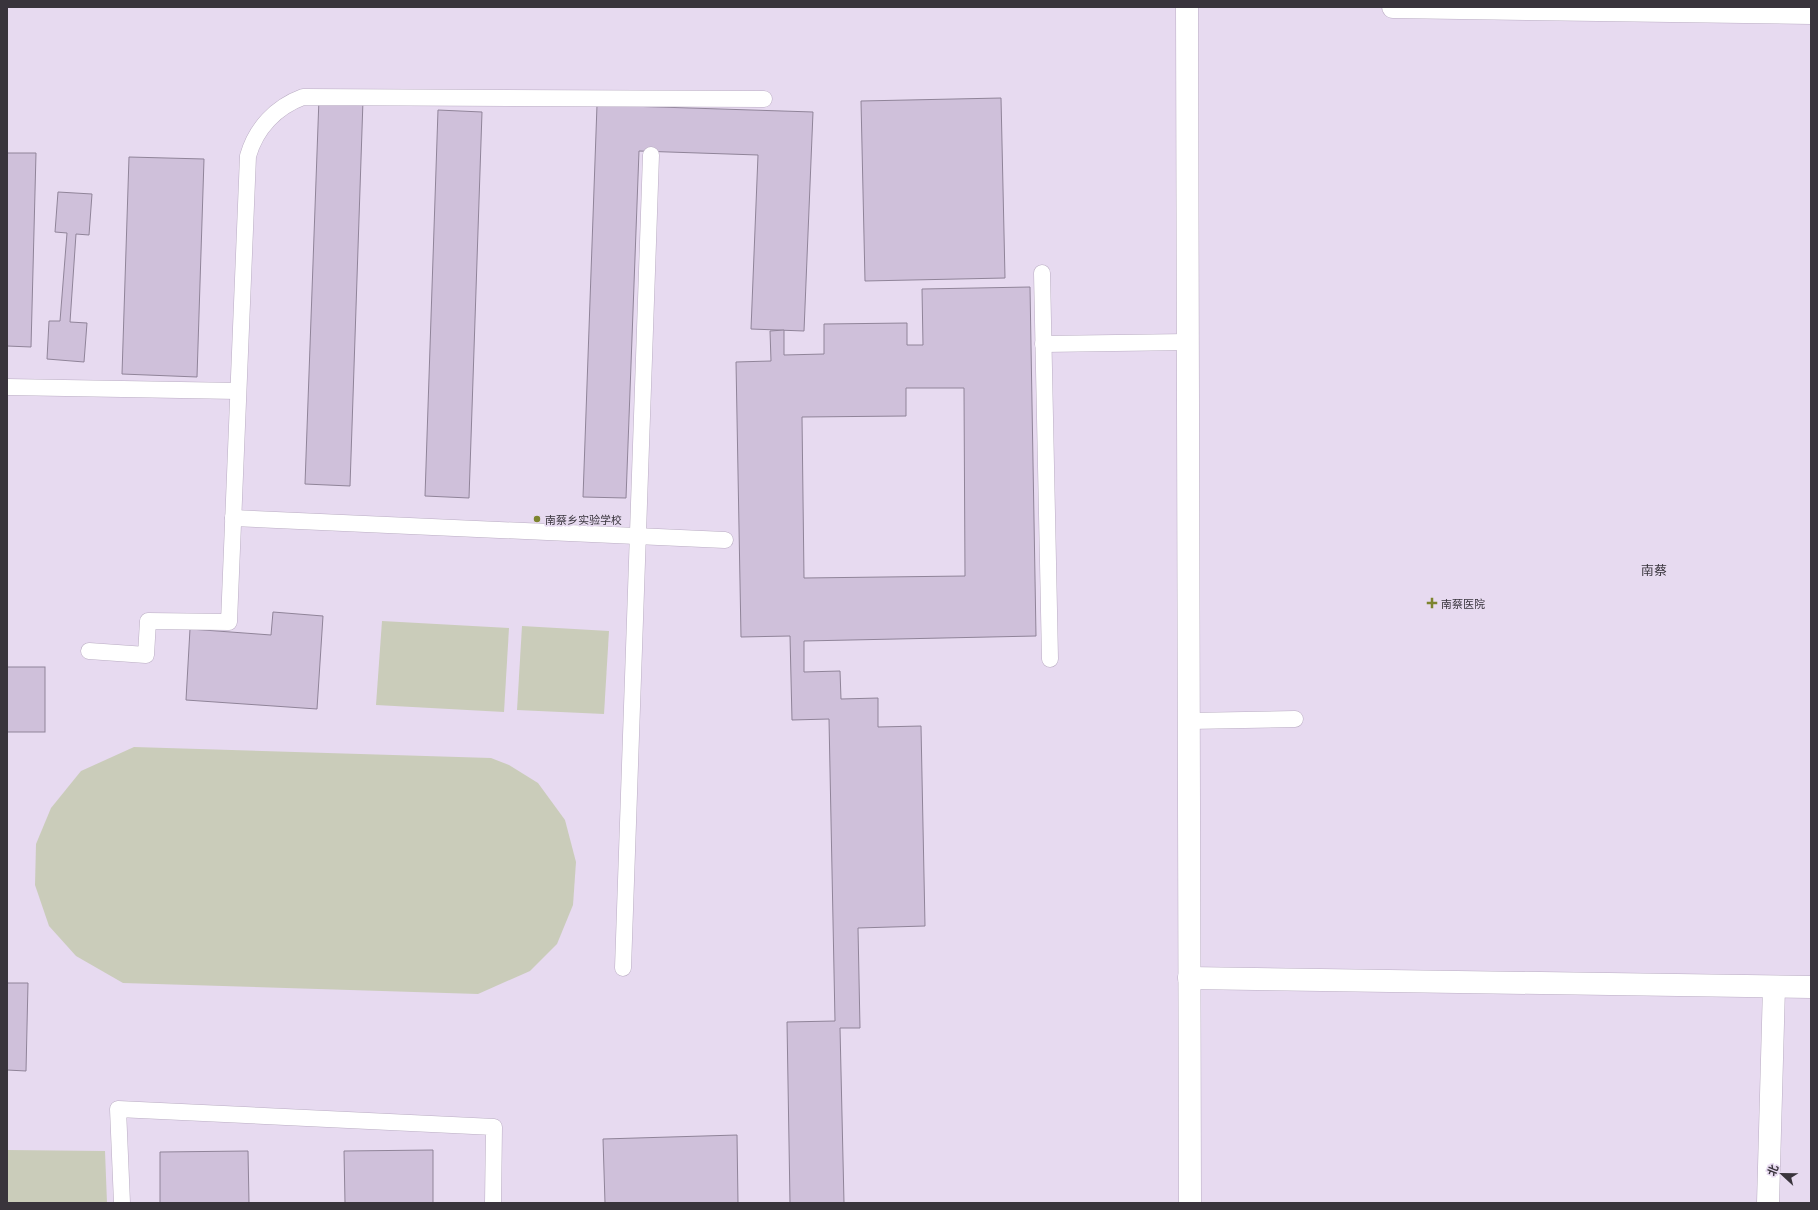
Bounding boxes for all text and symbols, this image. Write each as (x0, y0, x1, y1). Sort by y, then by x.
place label: 南蔡乡实验学校 (545, 512, 622, 527)
marker: 南蔡乡实验学校 (532, 514, 542, 524)
district label: 南蔡 (1641, 561, 1667, 579)
place label: 南蔡医院 (1441, 596, 1485, 611)
marker: 南蔡医院 (1426, 597, 1438, 609)
north arrow (1762, 1154, 1802, 1194)
text: 北 (1763, 1162, 1781, 1178)

